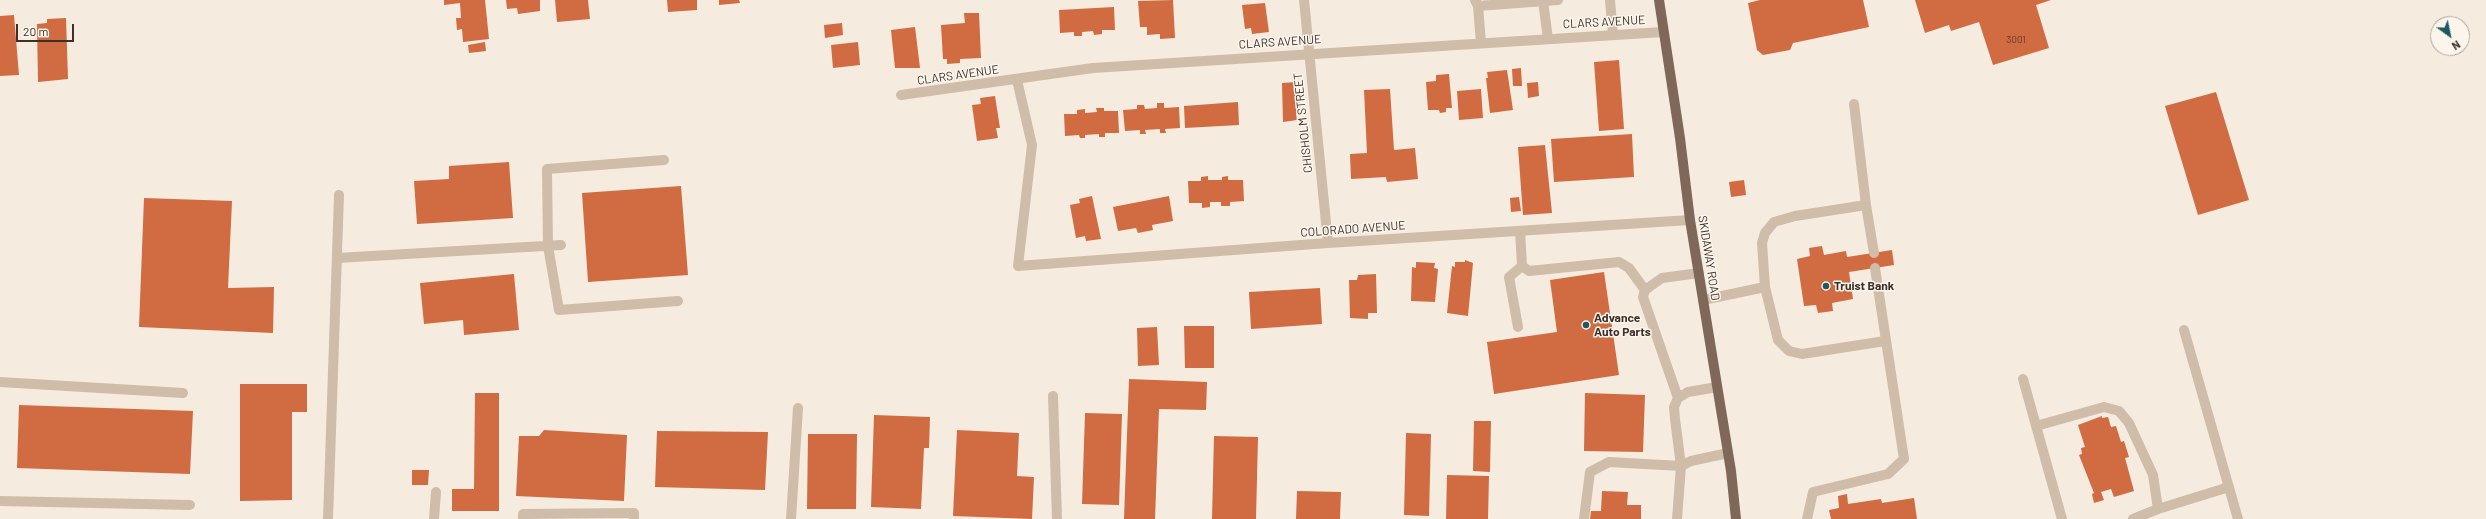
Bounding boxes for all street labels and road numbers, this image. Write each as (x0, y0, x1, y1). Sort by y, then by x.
street label: CLARS AVENUE (1562, 13, 1646, 31)
street label: CLARS AVENUE (1238, 32, 1322, 52)
street label: CLARS AVENUE (916, 62, 1000, 88)
street label: CHISHOLM STREET (1291, 72, 1315, 174)
street label: SKIDAWAY ROAD (1695, 214, 1723, 302)
street label: COLORADO AVENUE (1300, 218, 1406, 240)

